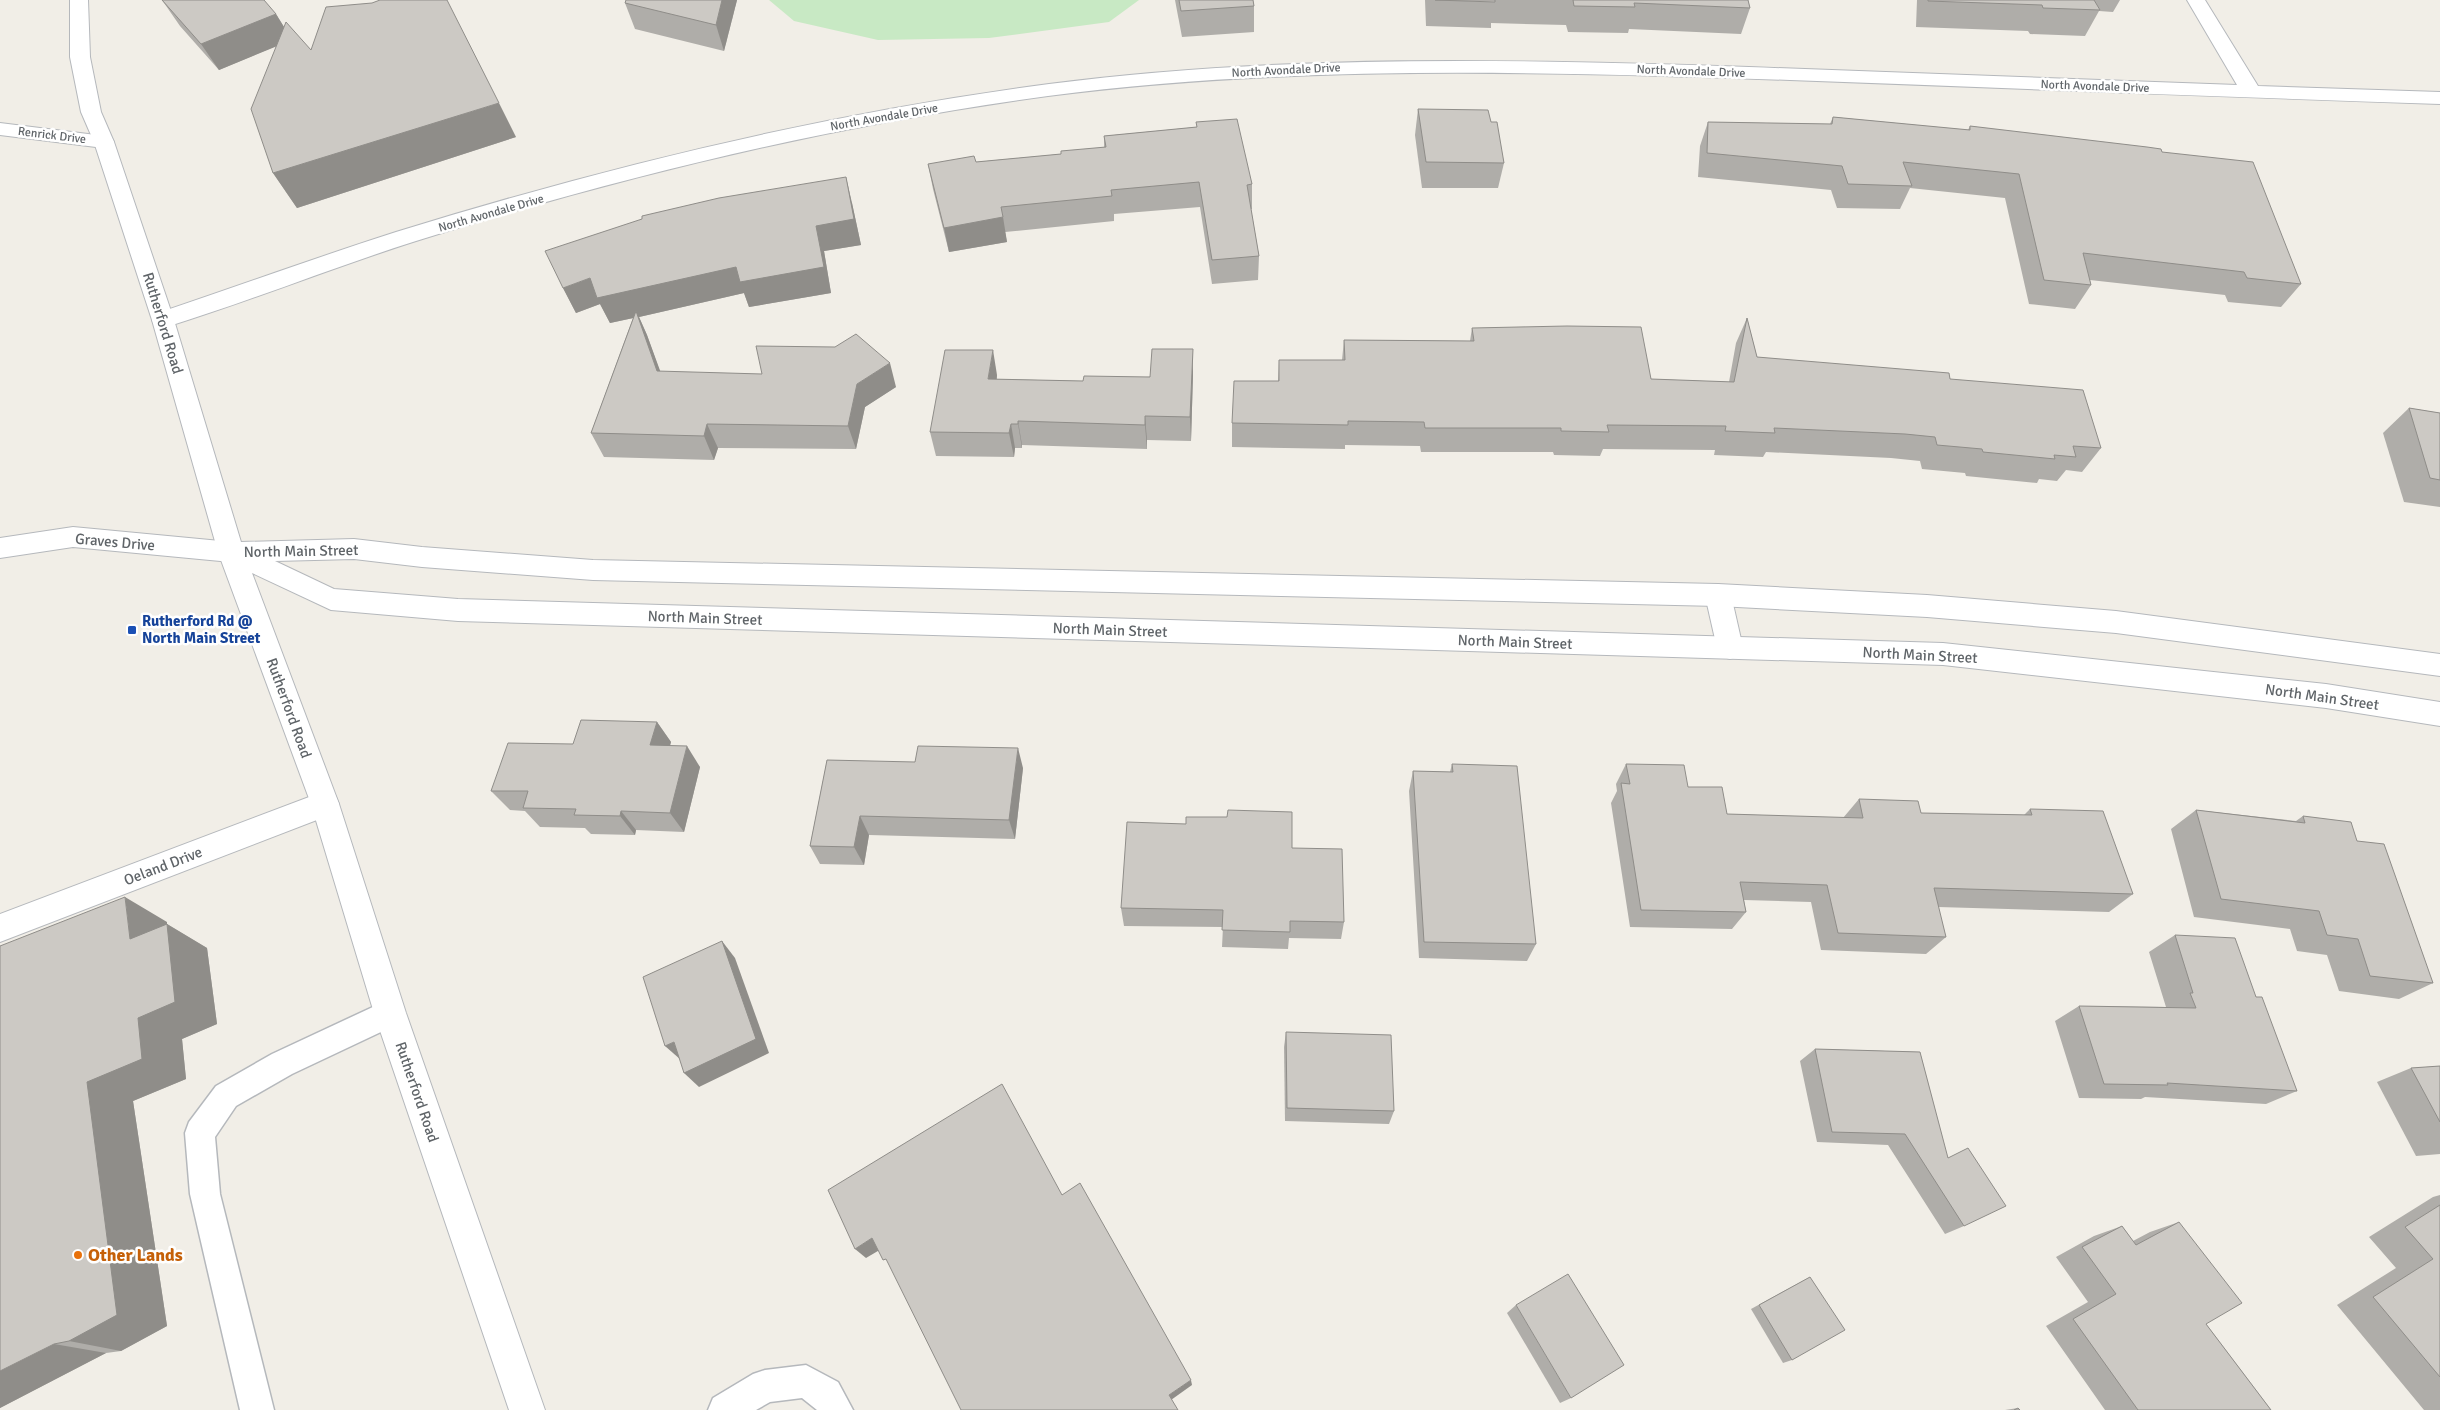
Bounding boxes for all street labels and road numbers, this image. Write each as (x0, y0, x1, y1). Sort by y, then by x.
street label: North Avondale Drive (1231, 60, 1341, 81)
street label: North Avondale Drive (1636, 62, 1746, 81)
street label: North Avondale Drive (2040, 77, 2150, 96)
street label: North Avondale Drive (829, 101, 939, 134)
street label: Renrick Drive (17, 124, 87, 147)
street label: North Avondale Drive (437, 191, 546, 236)
street label: Rutherford Road (139, 270, 187, 376)
street label: Graves Drive (74, 530, 156, 554)
street label: North Main Street (243, 541, 359, 561)
street label: North Main Street (647, 607, 763, 629)
street label: North Main Street (1052, 619, 1168, 641)
street label: North Main Street (1457, 631, 1573, 653)
street label: North Main Street (1862, 643, 1978, 667)
street label: Rutherford Road (263, 655, 315, 761)
street label: North Main Street (2264, 680, 2380, 714)
street label: Oeland Drive (121, 843, 205, 889)
street label: Rutherford Road (391, 1039, 443, 1145)

